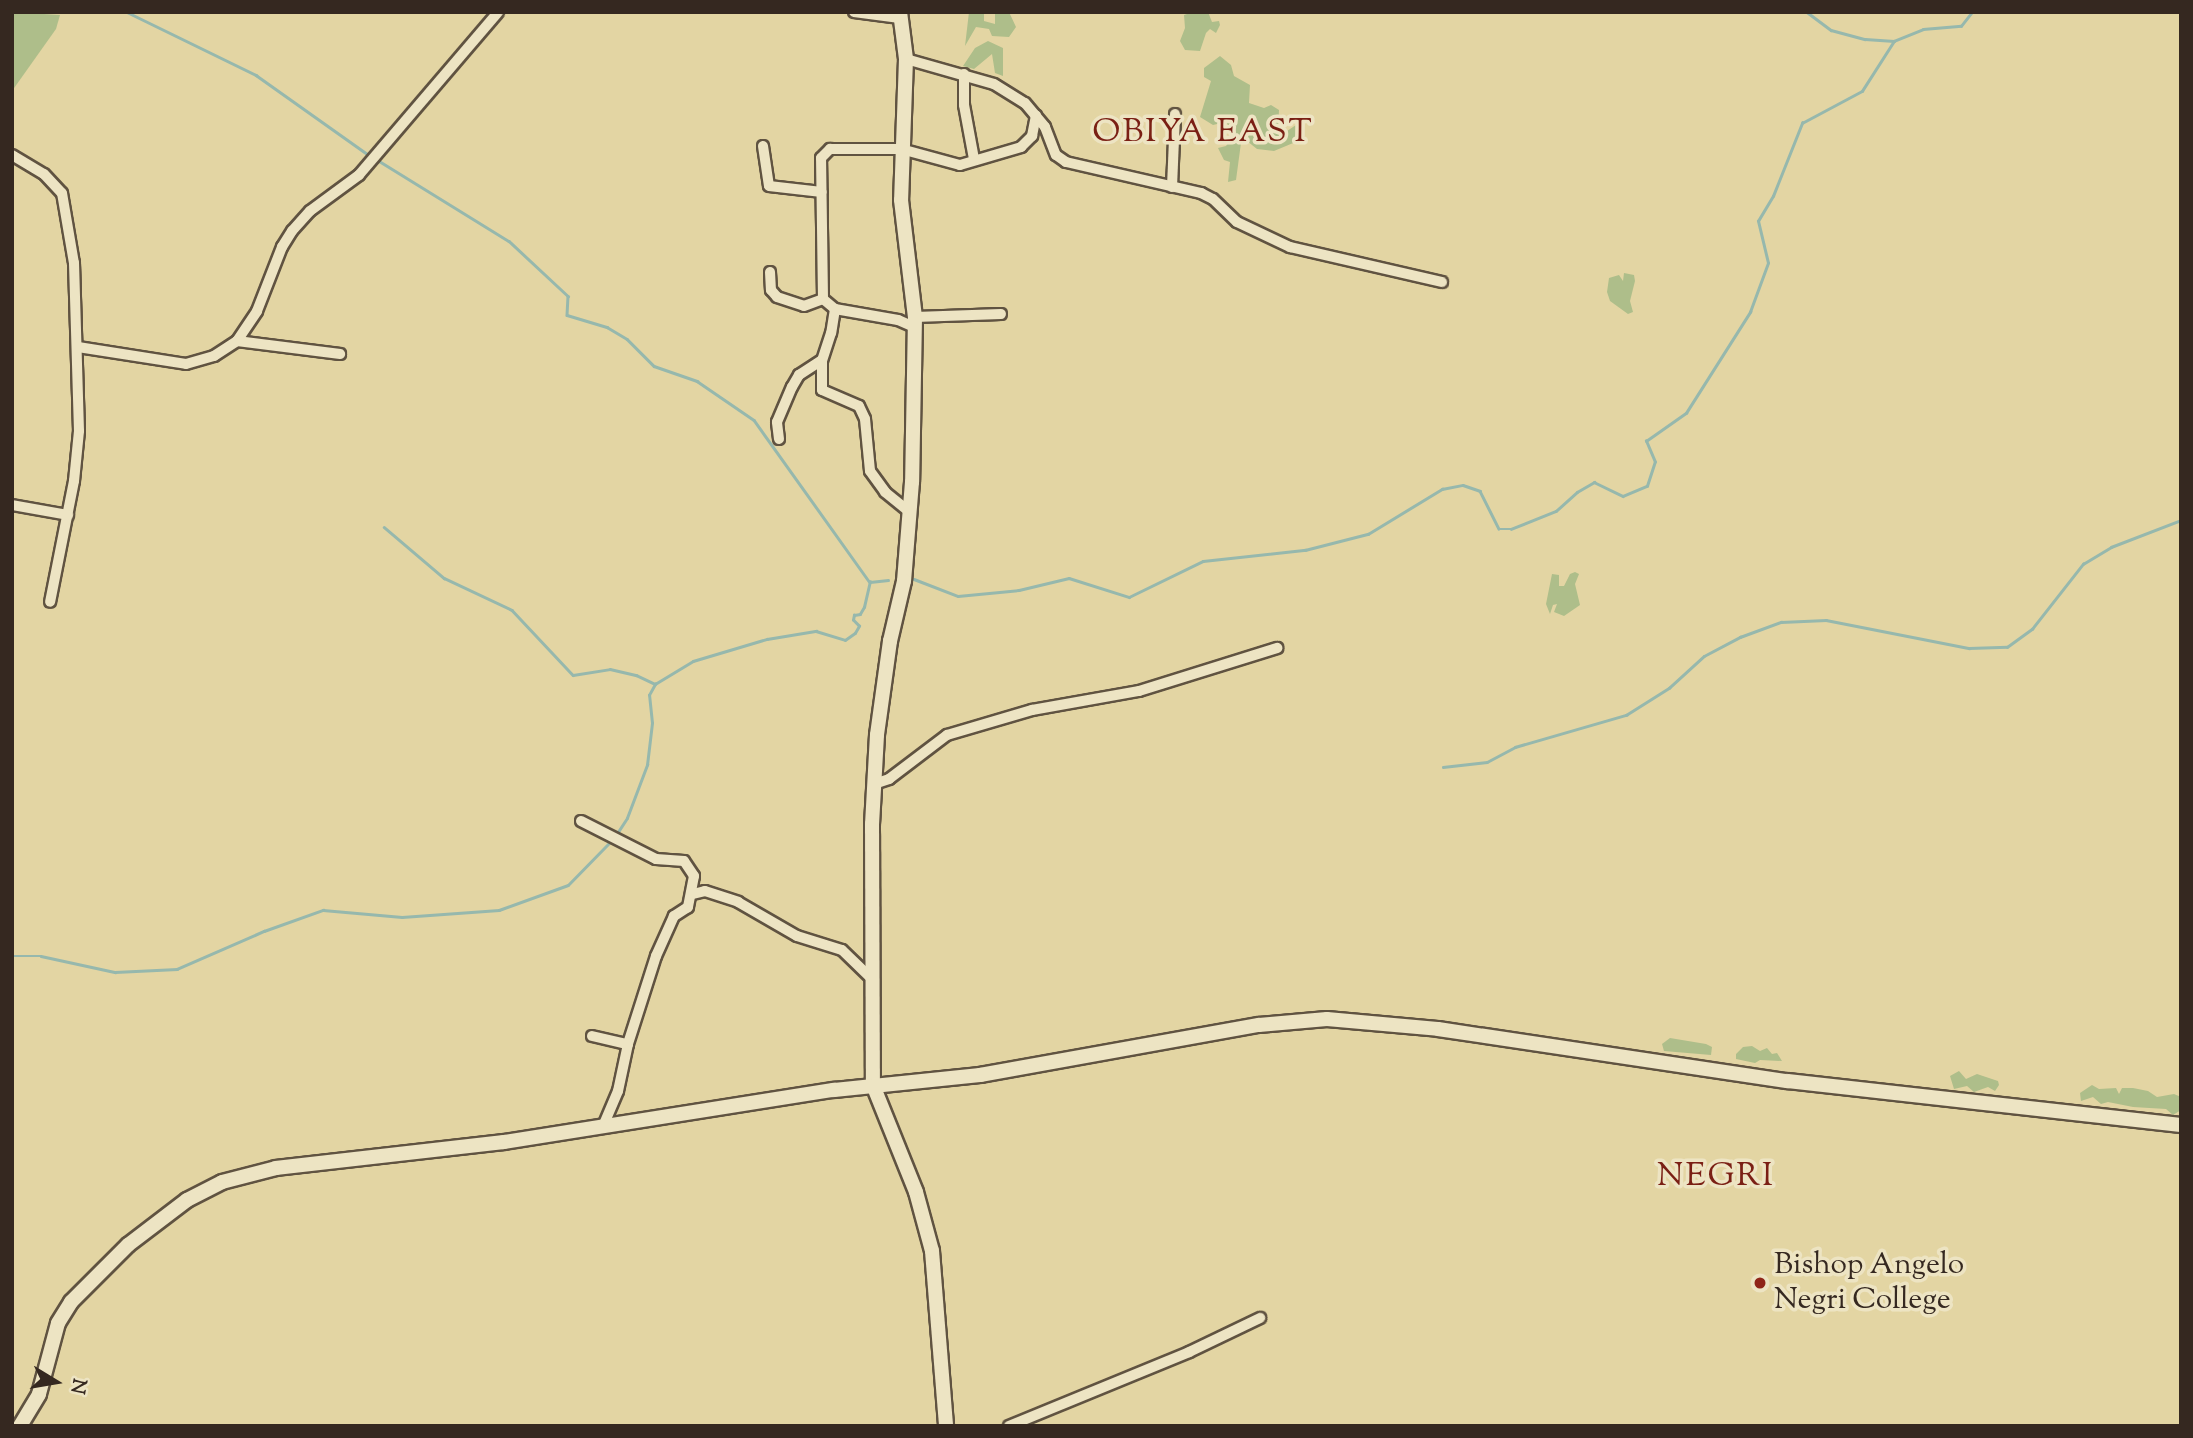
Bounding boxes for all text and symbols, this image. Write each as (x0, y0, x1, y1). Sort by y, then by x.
district label: OBIYA EAST (1094, 114, 1312, 154)
district label: NEGRI (1658, 1158, 1774, 1198)
place label: Bishop Angelo Negri College (1774, 1248, 1964, 1318)
marker: Bishop Angelo Negri College (1752, 1275, 1768, 1291)
north arrow (21, 1347, 91, 1417)
text: N (62, 1376, 92, 1396)

